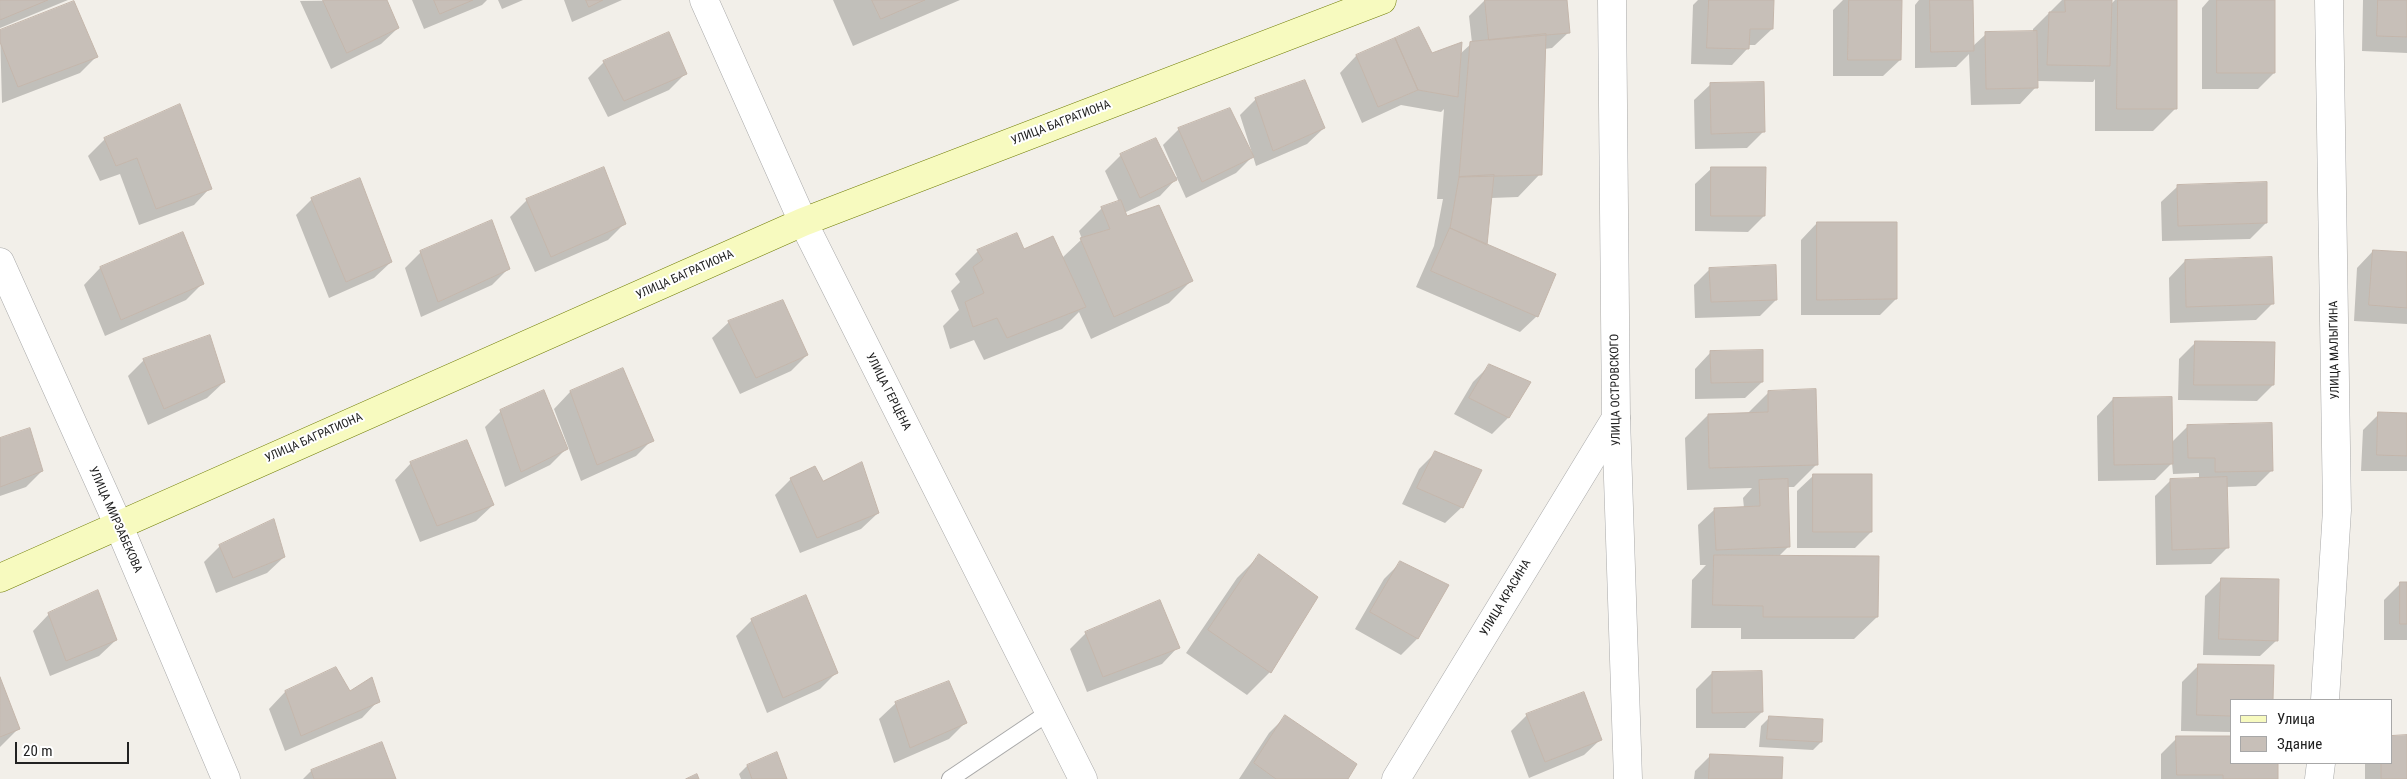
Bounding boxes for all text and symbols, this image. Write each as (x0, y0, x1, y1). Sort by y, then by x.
street label: УЛИЦА БАГРАТИОНА (1009, 97, 1113, 149)
street label: УЛИЦА БАГРАТИОНА (634, 247, 736, 303)
street label: УЛИЦА МАЛЫГИНА (2327, 300, 2343, 400)
street label: УЛИЦА ОСТРОВСКОГО (1608, 334, 1624, 446)
street label: УЛИЦА ГЕРЦЕНА (862, 351, 914, 433)
street label: УЛИЦА БАГРАТИОНА (263, 410, 365, 466)
street label: УЛИЦА МИРЗАБЕКОВА (85, 465, 145, 575)
street label: УЛИЦА КРАСИНА (1478, 557, 1534, 639)
legend (2230, 699, 2392, 764)
text: Улица (2277, 710, 2315, 728)
scale bar (18, 732, 131, 764)
text: Здание (2277, 735, 2322, 753)
text: 20 m (23, 742, 53, 760)

